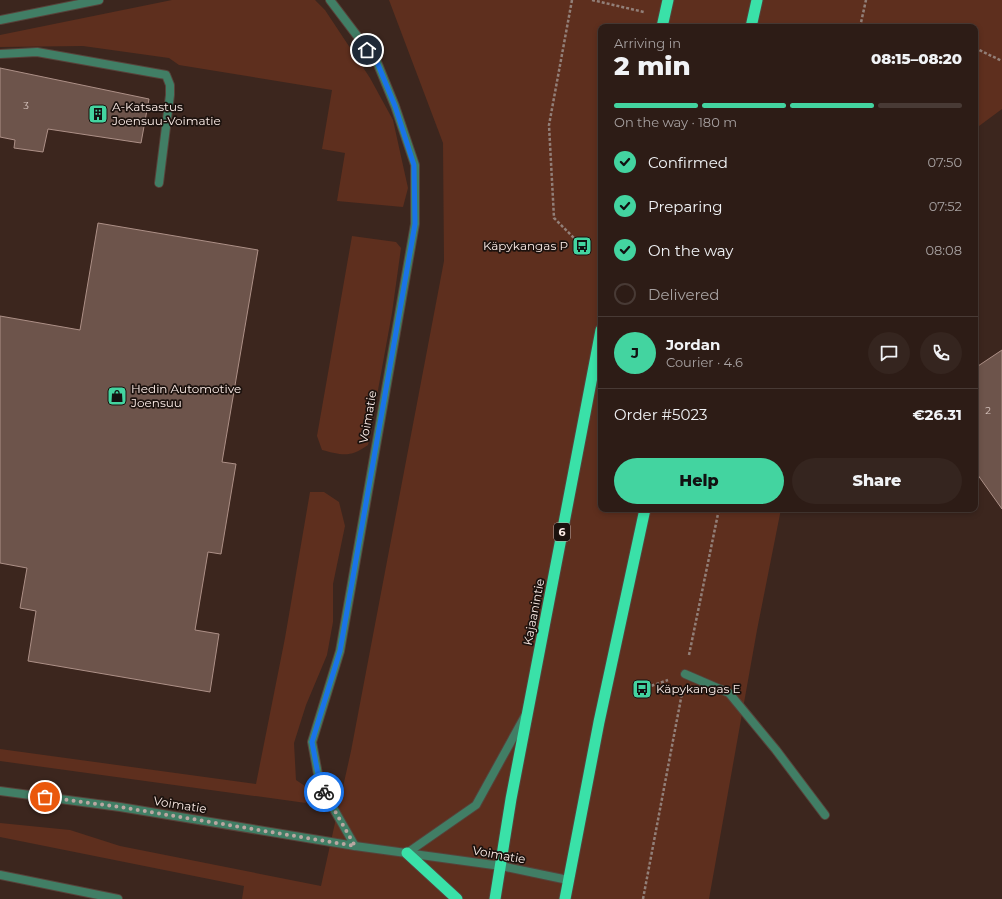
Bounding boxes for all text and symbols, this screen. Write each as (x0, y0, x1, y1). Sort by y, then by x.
pin (350, 33, 384, 67)
text: Arriving in (614, 35, 681, 51)
icon: home (356, 39, 378, 61)
text: 08:15–08:20 (871, 49, 962, 68)
text: 2 min (614, 50, 691, 82)
house number: 3 (23, 99, 29, 112)
place label: A-Katsastus Joensuu-Voimatie (111, 99, 221, 128)
building icon: A-Katsastus Joensuu-Voimatie (87, 103, 109, 125)
text: On the way · 180 m (614, 114, 737, 130)
icon: check (614, 151, 636, 173)
text: Confirmed (648, 153, 728, 172)
text: 07:50 (927, 154, 962, 170)
icon: check (614, 195, 636, 217)
text: Preparing (648, 197, 723, 216)
text: 07:52 (929, 198, 962, 214)
bus stop icon: Käpykangas P (571, 235, 593, 257)
place label: Käpykangas P (483, 238, 568, 253)
icon: check (614, 239, 636, 261)
text: On the way (648, 241, 733, 260)
text: 08:08 (925, 242, 962, 258)
text: Delivered (648, 285, 720, 304)
button: chat (868, 332, 910, 374)
button: phone (920, 332, 962, 374)
text: Jordan (666, 335, 720, 354)
text: J (631, 343, 639, 362)
text: Courier · 4.6 (666, 354, 743, 370)
place label: Hedin Automotive Joensuu (130, 381, 241, 410)
shop icon: Hedin Automotive Joensuu (106, 385, 128, 407)
street label: Voimatie (355, 389, 380, 445)
house number: 2 (985, 404, 991, 417)
text: Order #5023 (614, 405, 707, 424)
text: €26.31 (912, 405, 962, 424)
button: Help (614, 458, 784, 504)
button: Share (792, 458, 962, 504)
road number: 6 (554, 523, 570, 541)
street label: Kajaanintie (520, 577, 547, 647)
bus stop icon: Käpykangas E (631, 678, 653, 700)
place label: Käpykangas E (656, 681, 741, 696)
courier (304, 772, 344, 812)
pin (28, 780, 62, 814)
icon: bike (313, 781, 335, 803)
icon: bag (34, 786, 56, 808)
street label: Voimatie (152, 793, 208, 816)
street label: Voimatie (471, 842, 527, 867)

